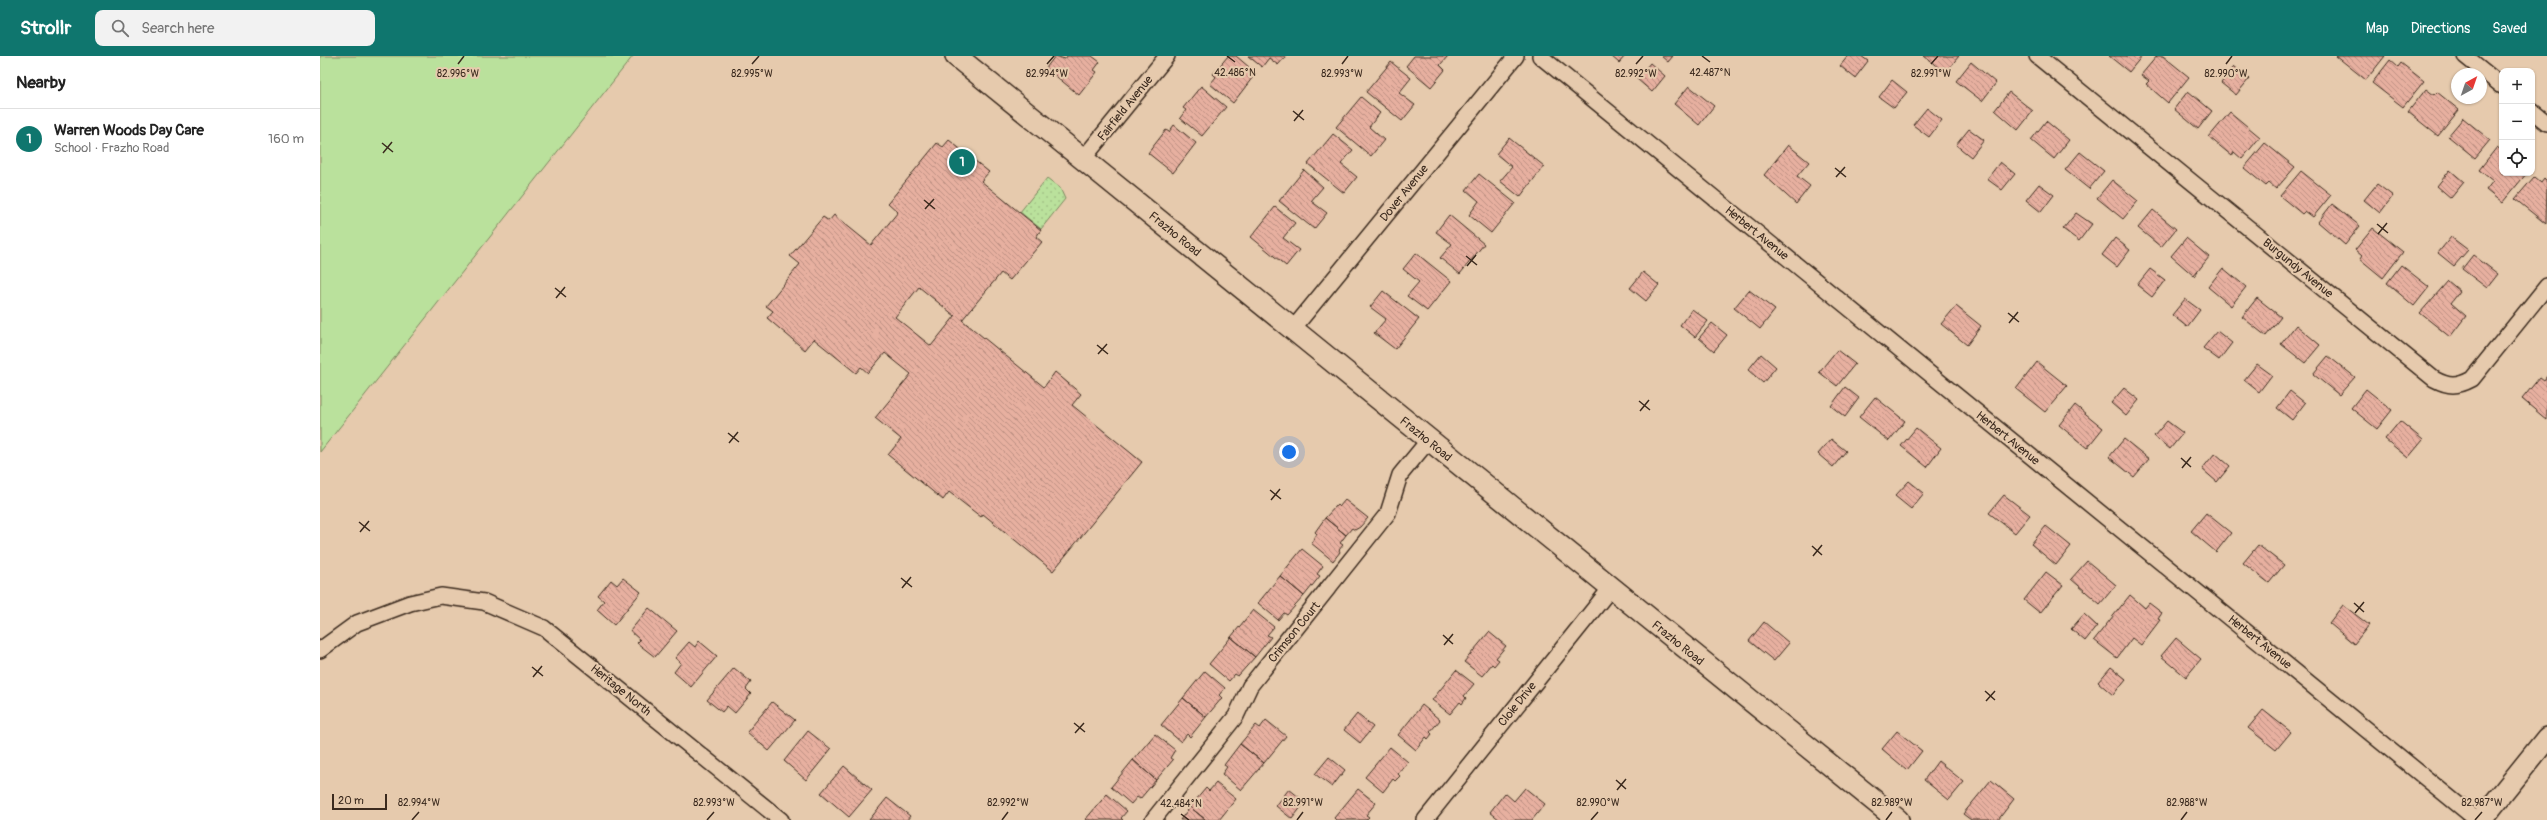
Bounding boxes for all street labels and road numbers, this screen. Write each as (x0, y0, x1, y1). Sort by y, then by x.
street label: Fairfield Avenue (1094, 73, 1156, 144)
street label: Dover Avenue (1377, 162, 1432, 225)
street label: Herbert Avenue (1722, 203, 1792, 264)
street label: Frazho Road (1146, 209, 1204, 260)
street label: Burgundy Avenue (2259, 235, 2336, 301)
street label: Herbert Avenue (1973, 408, 2043, 469)
street label: Frazho Road (1397, 414, 1455, 465)
street label: Crimson Court (1265, 599, 1324, 666)
street label: Herbert Avenue (2225, 612, 2295, 673)
street label: Frazho Road (1649, 618, 1707, 669)
street label: Heritage North (587, 661, 654, 720)
street label: Cloie Drive (1495, 679, 1540, 730)

